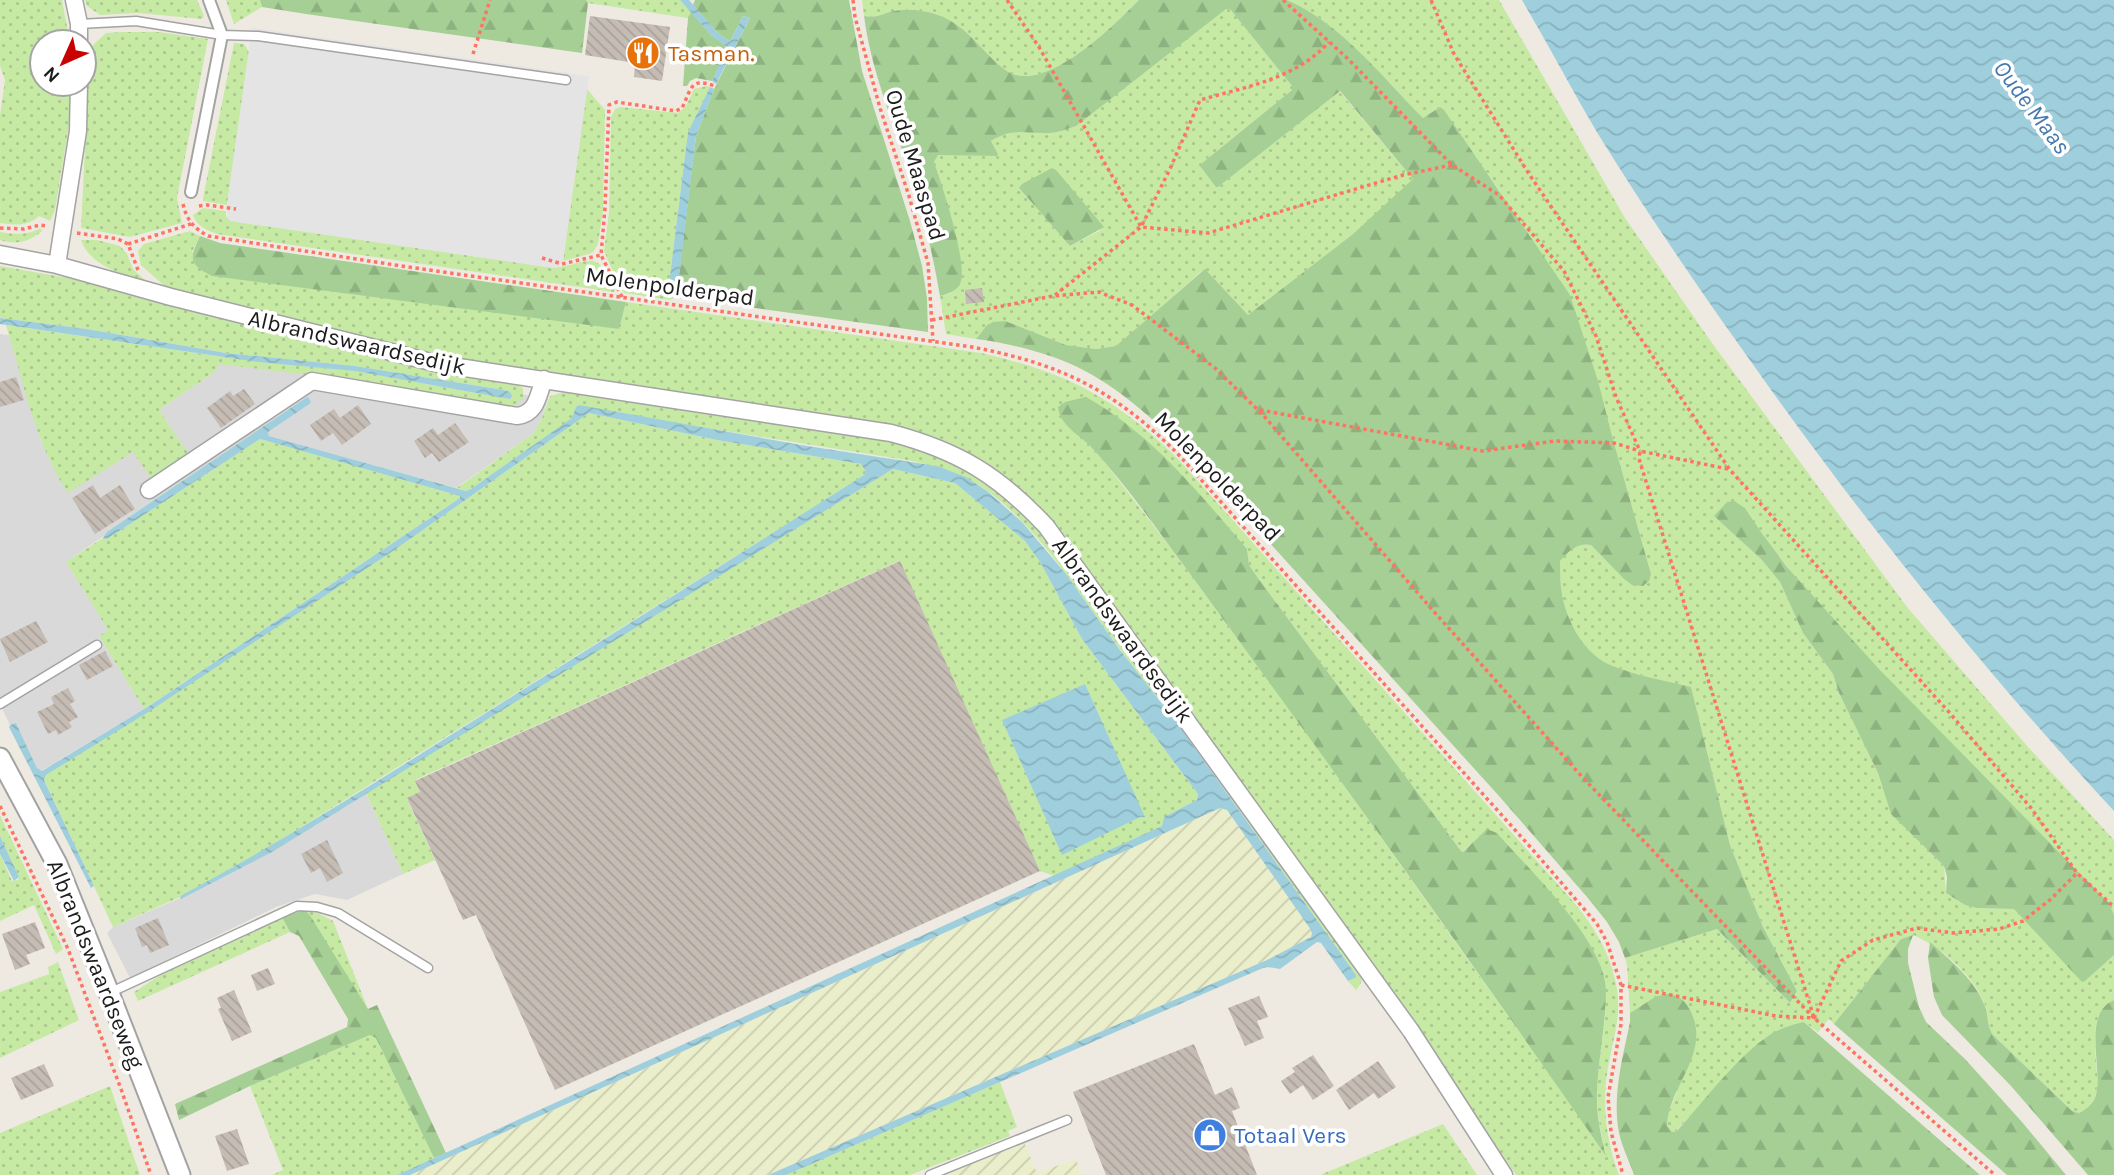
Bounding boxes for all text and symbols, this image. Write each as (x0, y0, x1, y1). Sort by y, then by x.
north arrow (28, 28, 98, 98)
restaurant icon: Tasman. (624, 34, 662, 72)
place label: Tasman. (668, 40, 754, 67)
water label: Oude Maas (1988, 55, 2076, 159)
text: N (39, 62, 64, 87)
street label: Oude Maaspad (880, 86, 951, 244)
street label: Molenpolderpad (584, 261, 756, 312)
street label: Albrandswaardsedijk (246, 304, 468, 381)
street label: Molenpolderpad (1149, 406, 1286, 547)
street label: Albrandswaardsedijk (1046, 532, 1199, 728)
street label: Albrandswaardseweg (41, 856, 150, 1073)
shop icon: Totaal Vers (1191, 1116, 1229, 1154)
place label: Totaal Vers (1234, 1122, 1347, 1149)

